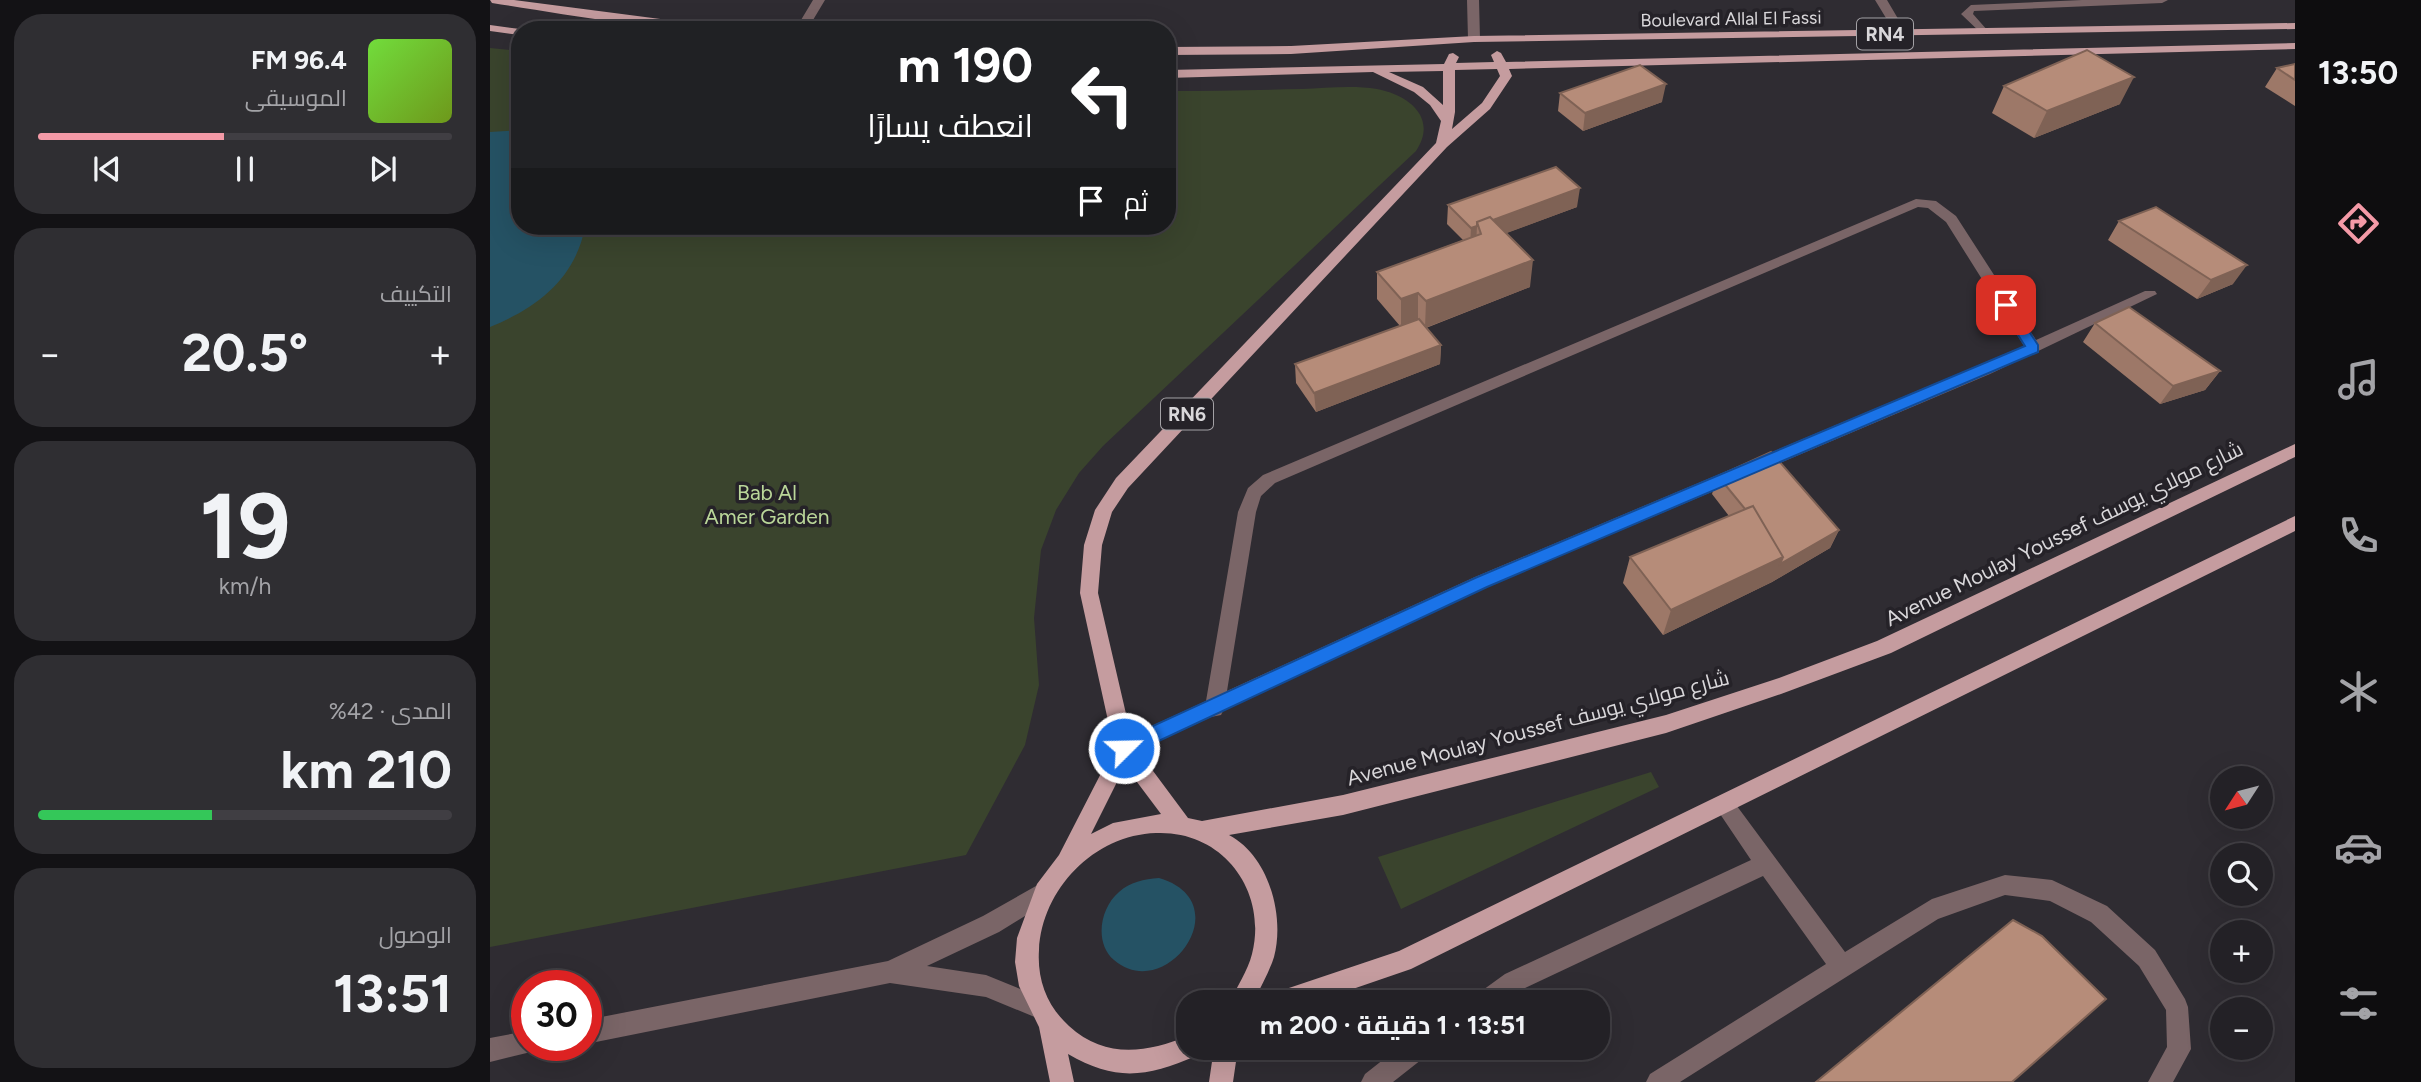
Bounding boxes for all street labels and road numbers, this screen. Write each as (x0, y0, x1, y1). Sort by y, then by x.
street label: Boulevard Allal El Fassi (1640, 6, 1822, 32)
road number: RN4 (1857, 18, 1913, 50)
road number: RN6 (1161, 398, 1213, 430)
street label: Avenue Moulay Youssef شارع مولاي يوسف (1881, 436, 2248, 635)
street label: Avenue Moulay Youssef شارع مولاي يوسف (1344, 664, 1733, 795)

